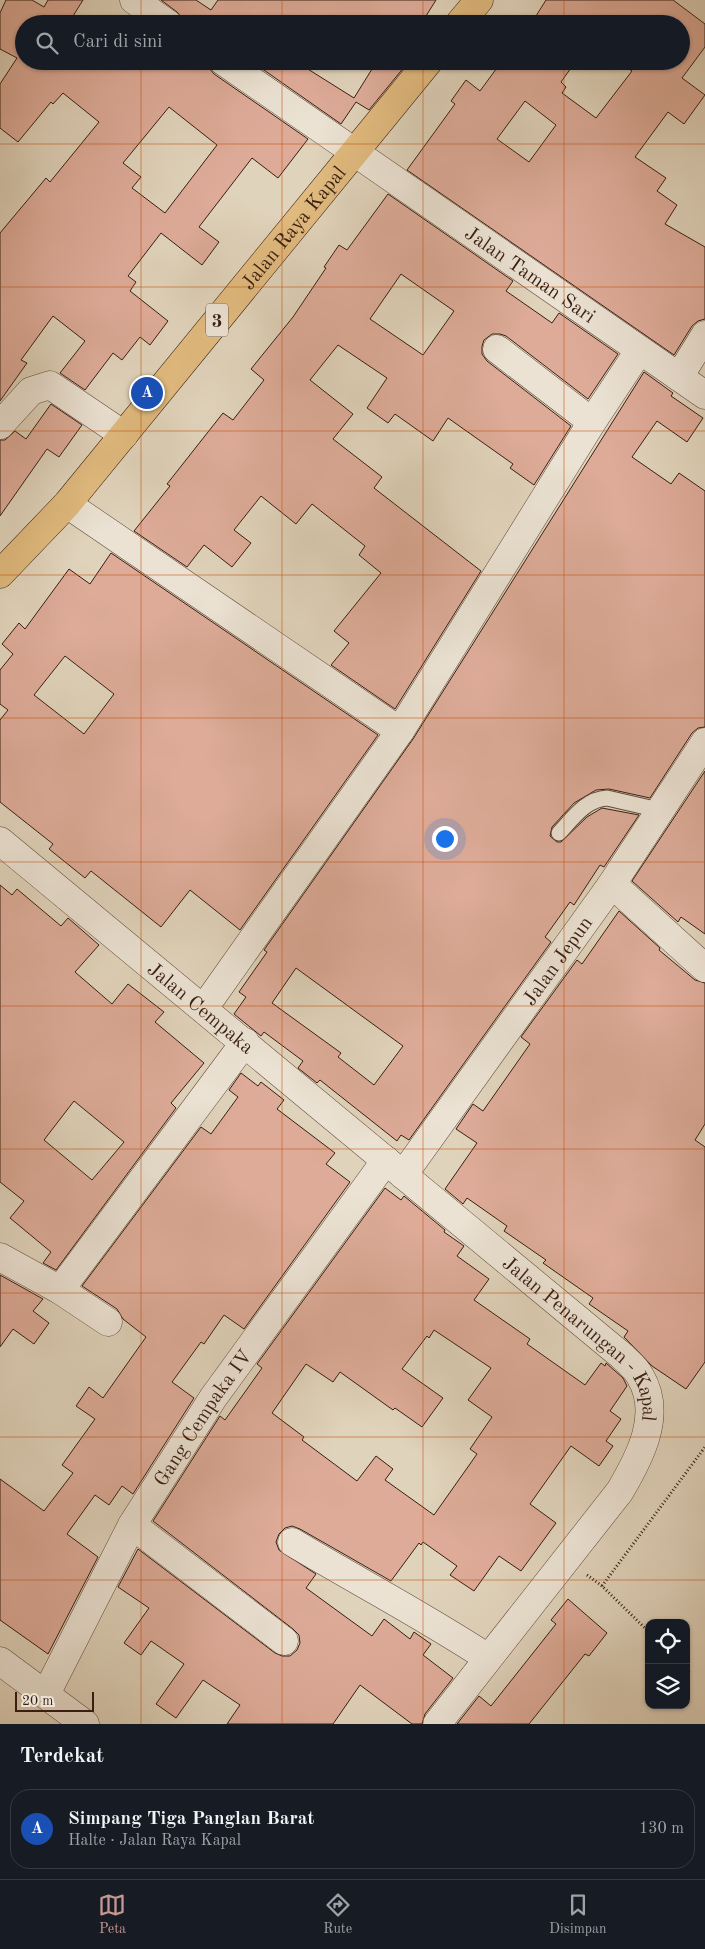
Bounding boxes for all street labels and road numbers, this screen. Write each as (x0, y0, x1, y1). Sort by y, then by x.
street label: Jalan Raya Kapal (239, 163, 350, 294)
street label: Jalan Taman Sari (460, 224, 598, 328)
road number: 3 (206, 304, 228, 336)
street label: Jalan Jepun (520, 913, 597, 1010)
street label: Jalan Cempaka (143, 959, 257, 1059)
street label: Jalan Penarungan - Kapal (498, 1253, 658, 1422)
street label: Gang Cempaka IV (151, 1347, 257, 1490)

